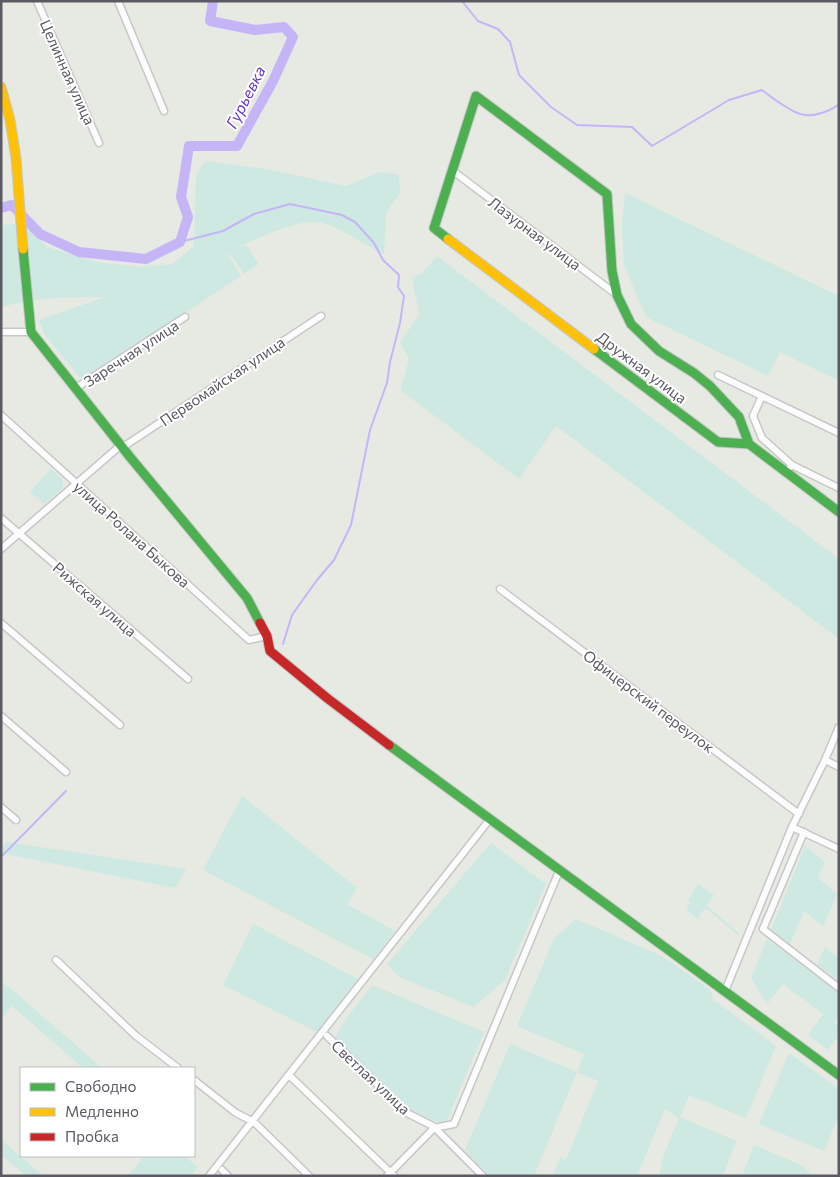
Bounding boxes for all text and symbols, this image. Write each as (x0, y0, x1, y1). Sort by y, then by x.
street label: Целинная улица (37, 17, 99, 127)
water label: Гурьевка (221, 63, 269, 131)
street label: Лазурная улица (485, 192, 585, 274)
street label: Заречная улица (80, 316, 182, 390)
street label: Дружная улица (593, 327, 691, 407)
street label: Первомайская улица (156, 332, 288, 430)
street label: улица Ролана Быкова (70, 477, 194, 591)
street label: Рижская улица (50, 558, 140, 640)
street label: Офицерский переулок (580, 646, 718, 756)
street label: Светлая улица (328, 1036, 414, 1118)
legend (20, 1067, 195, 1157)
text: Свободно (65, 1077, 136, 1095)
text: Медленно (65, 1102, 139, 1120)
text: Пробка (65, 1127, 119, 1145)

